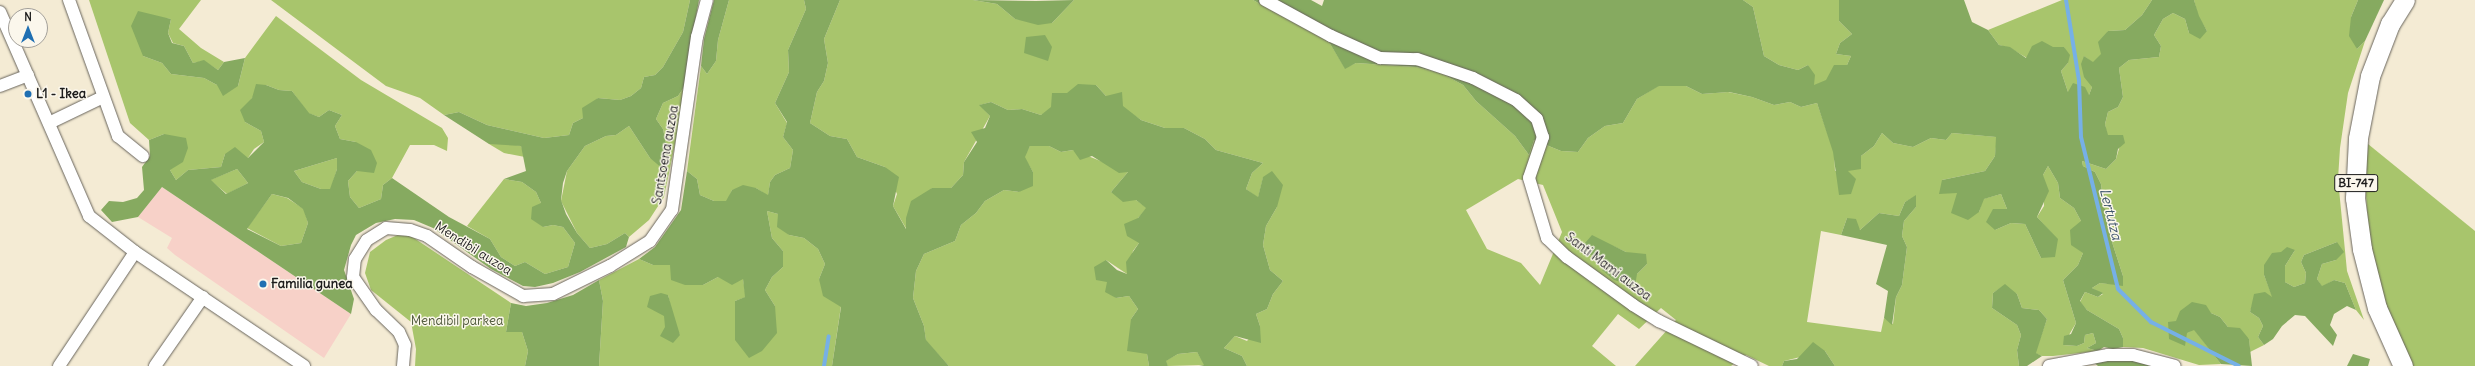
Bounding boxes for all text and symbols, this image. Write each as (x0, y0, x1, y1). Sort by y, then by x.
north arrow (8, 8, 48, 48)
text: N (24, 10, 32, 24)
place label: L1 - Ikea (36, 86, 86, 102)
marker: L1 - Ikea (23, 89, 33, 99)
street label: Santsoena auzoa (650, 104, 682, 206)
road number: BI-747 (2334, 173, 2378, 193)
water label: Lertutza (2096, 186, 2126, 242)
street label: Mendibil auzoa (432, 219, 514, 279)
street label: Santi Mami auzoa (1562, 230, 1654, 304)
place label: Familia gunea (271, 276, 353, 292)
marker: Familia gunea (258, 279, 268, 289)
park label: Mendibil parkea (411, 313, 503, 329)

